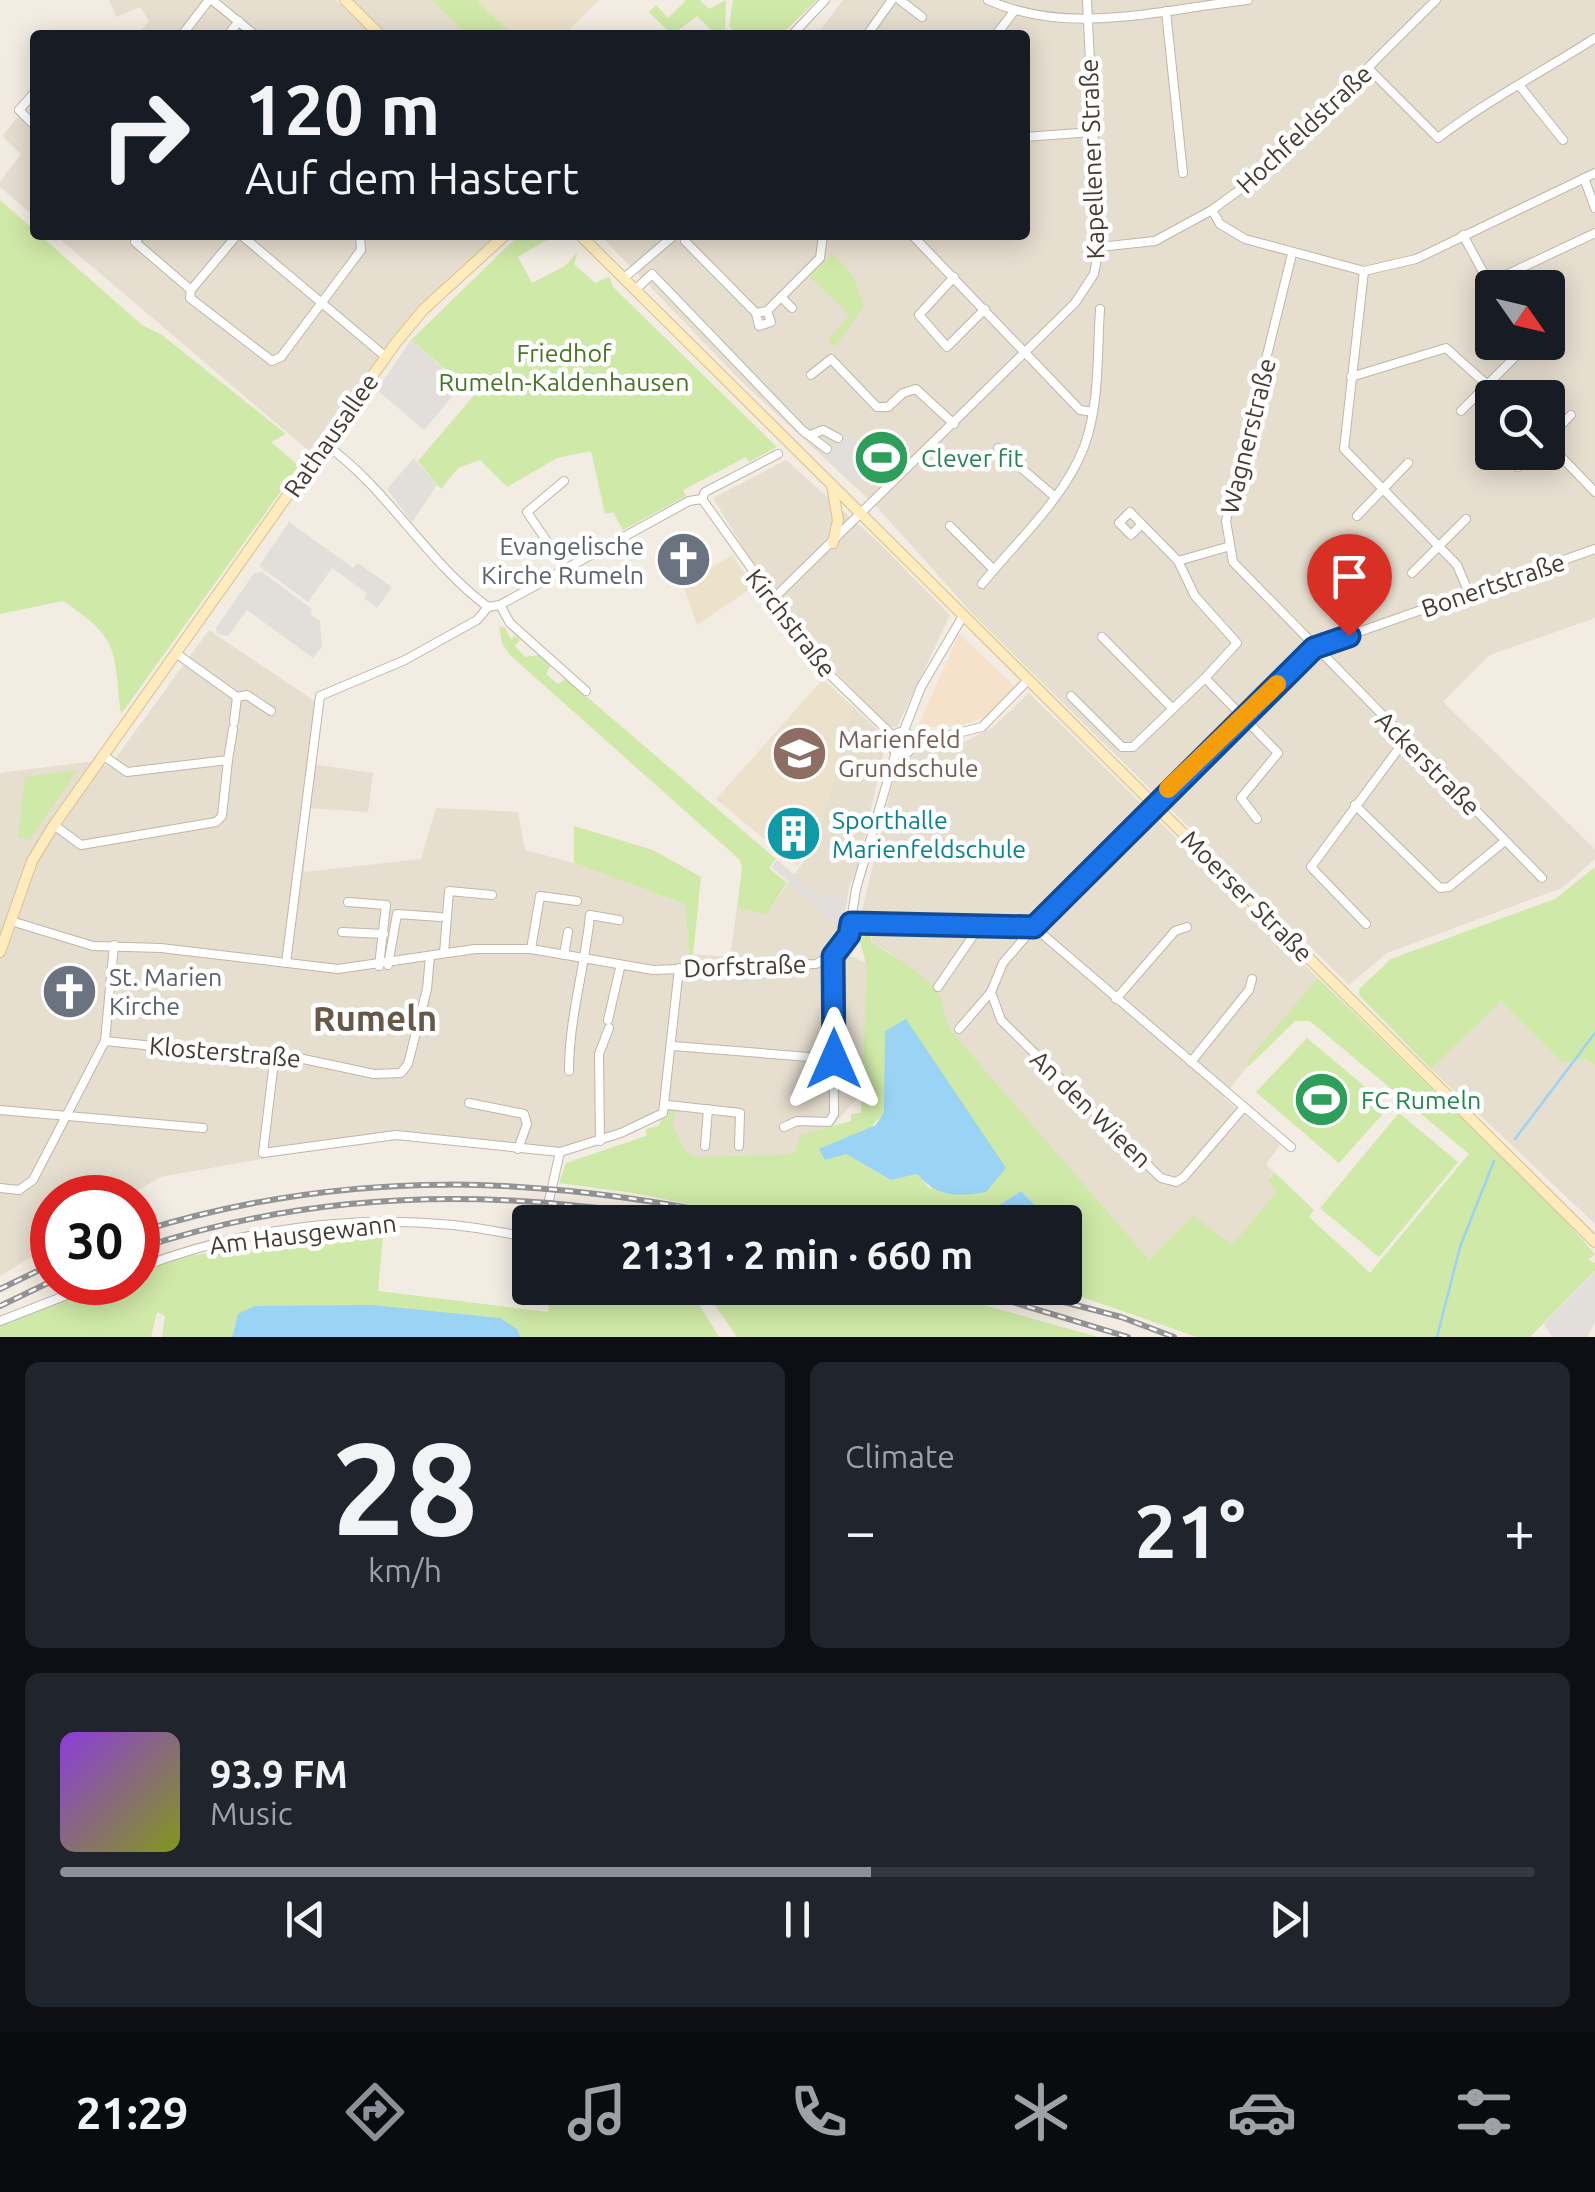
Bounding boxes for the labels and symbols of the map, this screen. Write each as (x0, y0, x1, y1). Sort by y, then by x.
street label: Kapellener Straße (1075, 58, 1109, 260)
street label: Hochfeldstraße (1231, 59, 1377, 199)
north arrow (1475, 270, 1565, 360)
park label: Friedhof Rumeln-Kaldenhausen (439, 339, 689, 396)
street label: Wagnerstraße (1215, 355, 1281, 517)
street label: Rathausallee (278, 368, 384, 502)
sports icon: Clever fit (852, 428, 912, 488)
place label: Clever fit (921, 444, 1023, 472)
church icon: Evangelische Kirche Rumeln (653, 530, 713, 590)
place label: Evangelische Kirche Rumeln (481, 532, 644, 589)
pin (1307, 534, 1392, 637)
street label: Bonertstraße (1418, 547, 1568, 623)
street label: Kirchstraße (740, 564, 842, 682)
street label: Ackerstraße (1370, 705, 1486, 821)
school or university icon: Marienfeld Grundschule (769, 723, 829, 783)
place label: Marienfeld Grundschule (838, 725, 979, 782)
building icon: Sporthalle Marienfeldschule (763, 804, 823, 864)
place label: Sporthalle Marienfeldschule (832, 806, 1026, 863)
street label: Moerser Straße (1176, 825, 1318, 967)
street label: Dorfstraße (683, 950, 807, 982)
church icon: St. Marien Kirche (40, 961, 100, 1021)
place label: St. Marien Kirche (109, 963, 222, 1020)
district label: Rumeln (313, 998, 437, 1038)
position arrow (782, 1007, 886, 1111)
street label: Klosterstraße (148, 1031, 302, 1073)
street label: An den Wieen (1025, 1045, 1157, 1173)
sports icon: FC Rumeln (1292, 1070, 1352, 1130)
place label: FC Rumeln (1361, 1086, 1481, 1114)
speed limit sign: 30 (30, 1175, 160, 1305)
street label: Am Hausgewann (208, 1209, 398, 1259)

